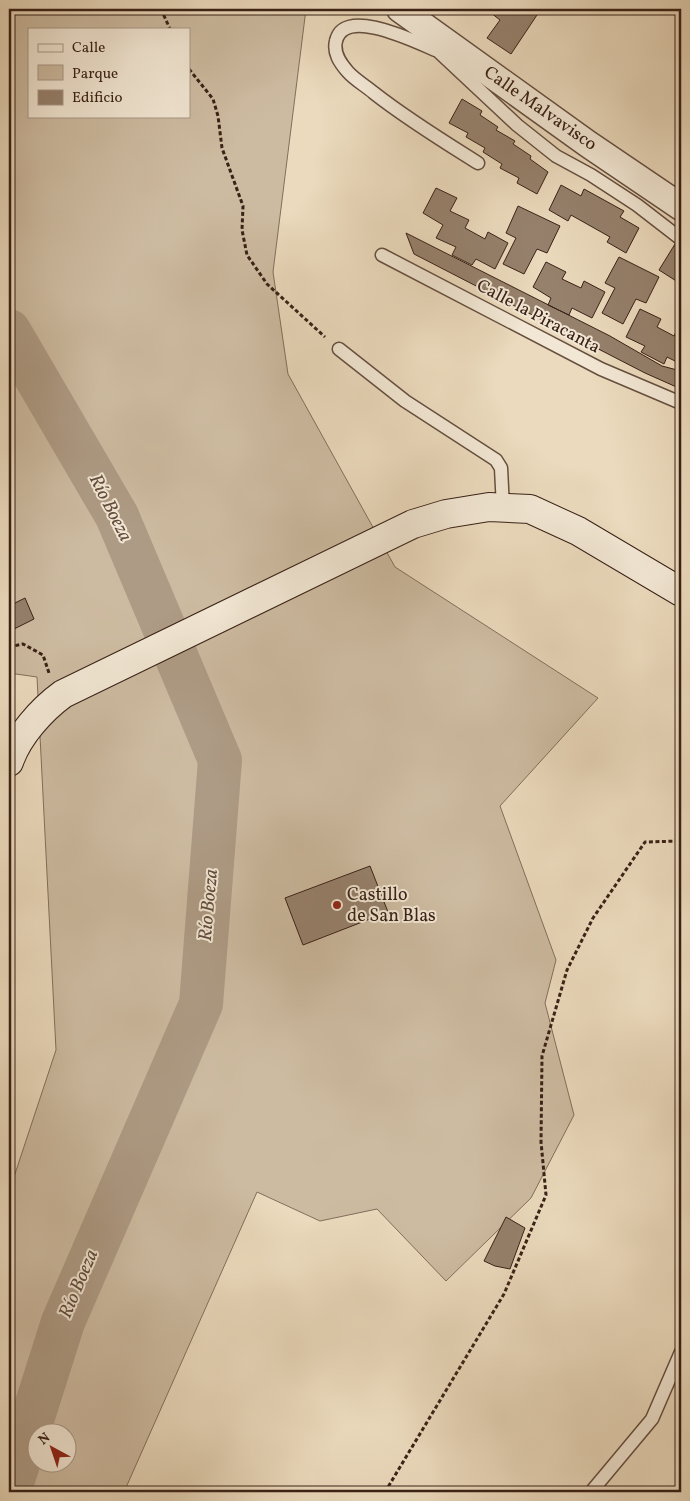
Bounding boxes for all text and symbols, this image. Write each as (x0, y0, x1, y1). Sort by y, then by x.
legend (28, 28, 190, 118)
text: Calle (72, 38, 105, 59)
street label: Calle Malvavisco (478, 61, 602, 157)
text: Parque (72, 64, 118, 85)
text: Edificio (72, 88, 123, 109)
street label: Calle la Piracanta (472, 274, 604, 360)
water label: Río Boeza (82, 470, 138, 546)
water label: Río Boeza (193, 868, 225, 942)
place label: Castillo de San Blas (347, 883, 436, 929)
marker: Castillo de San Blas (331, 899, 343, 911)
water label: Río Boeza (53, 1246, 105, 1322)
north arrow (28, 1424, 78, 1474)
text: N (35, 1429, 55, 1450)

